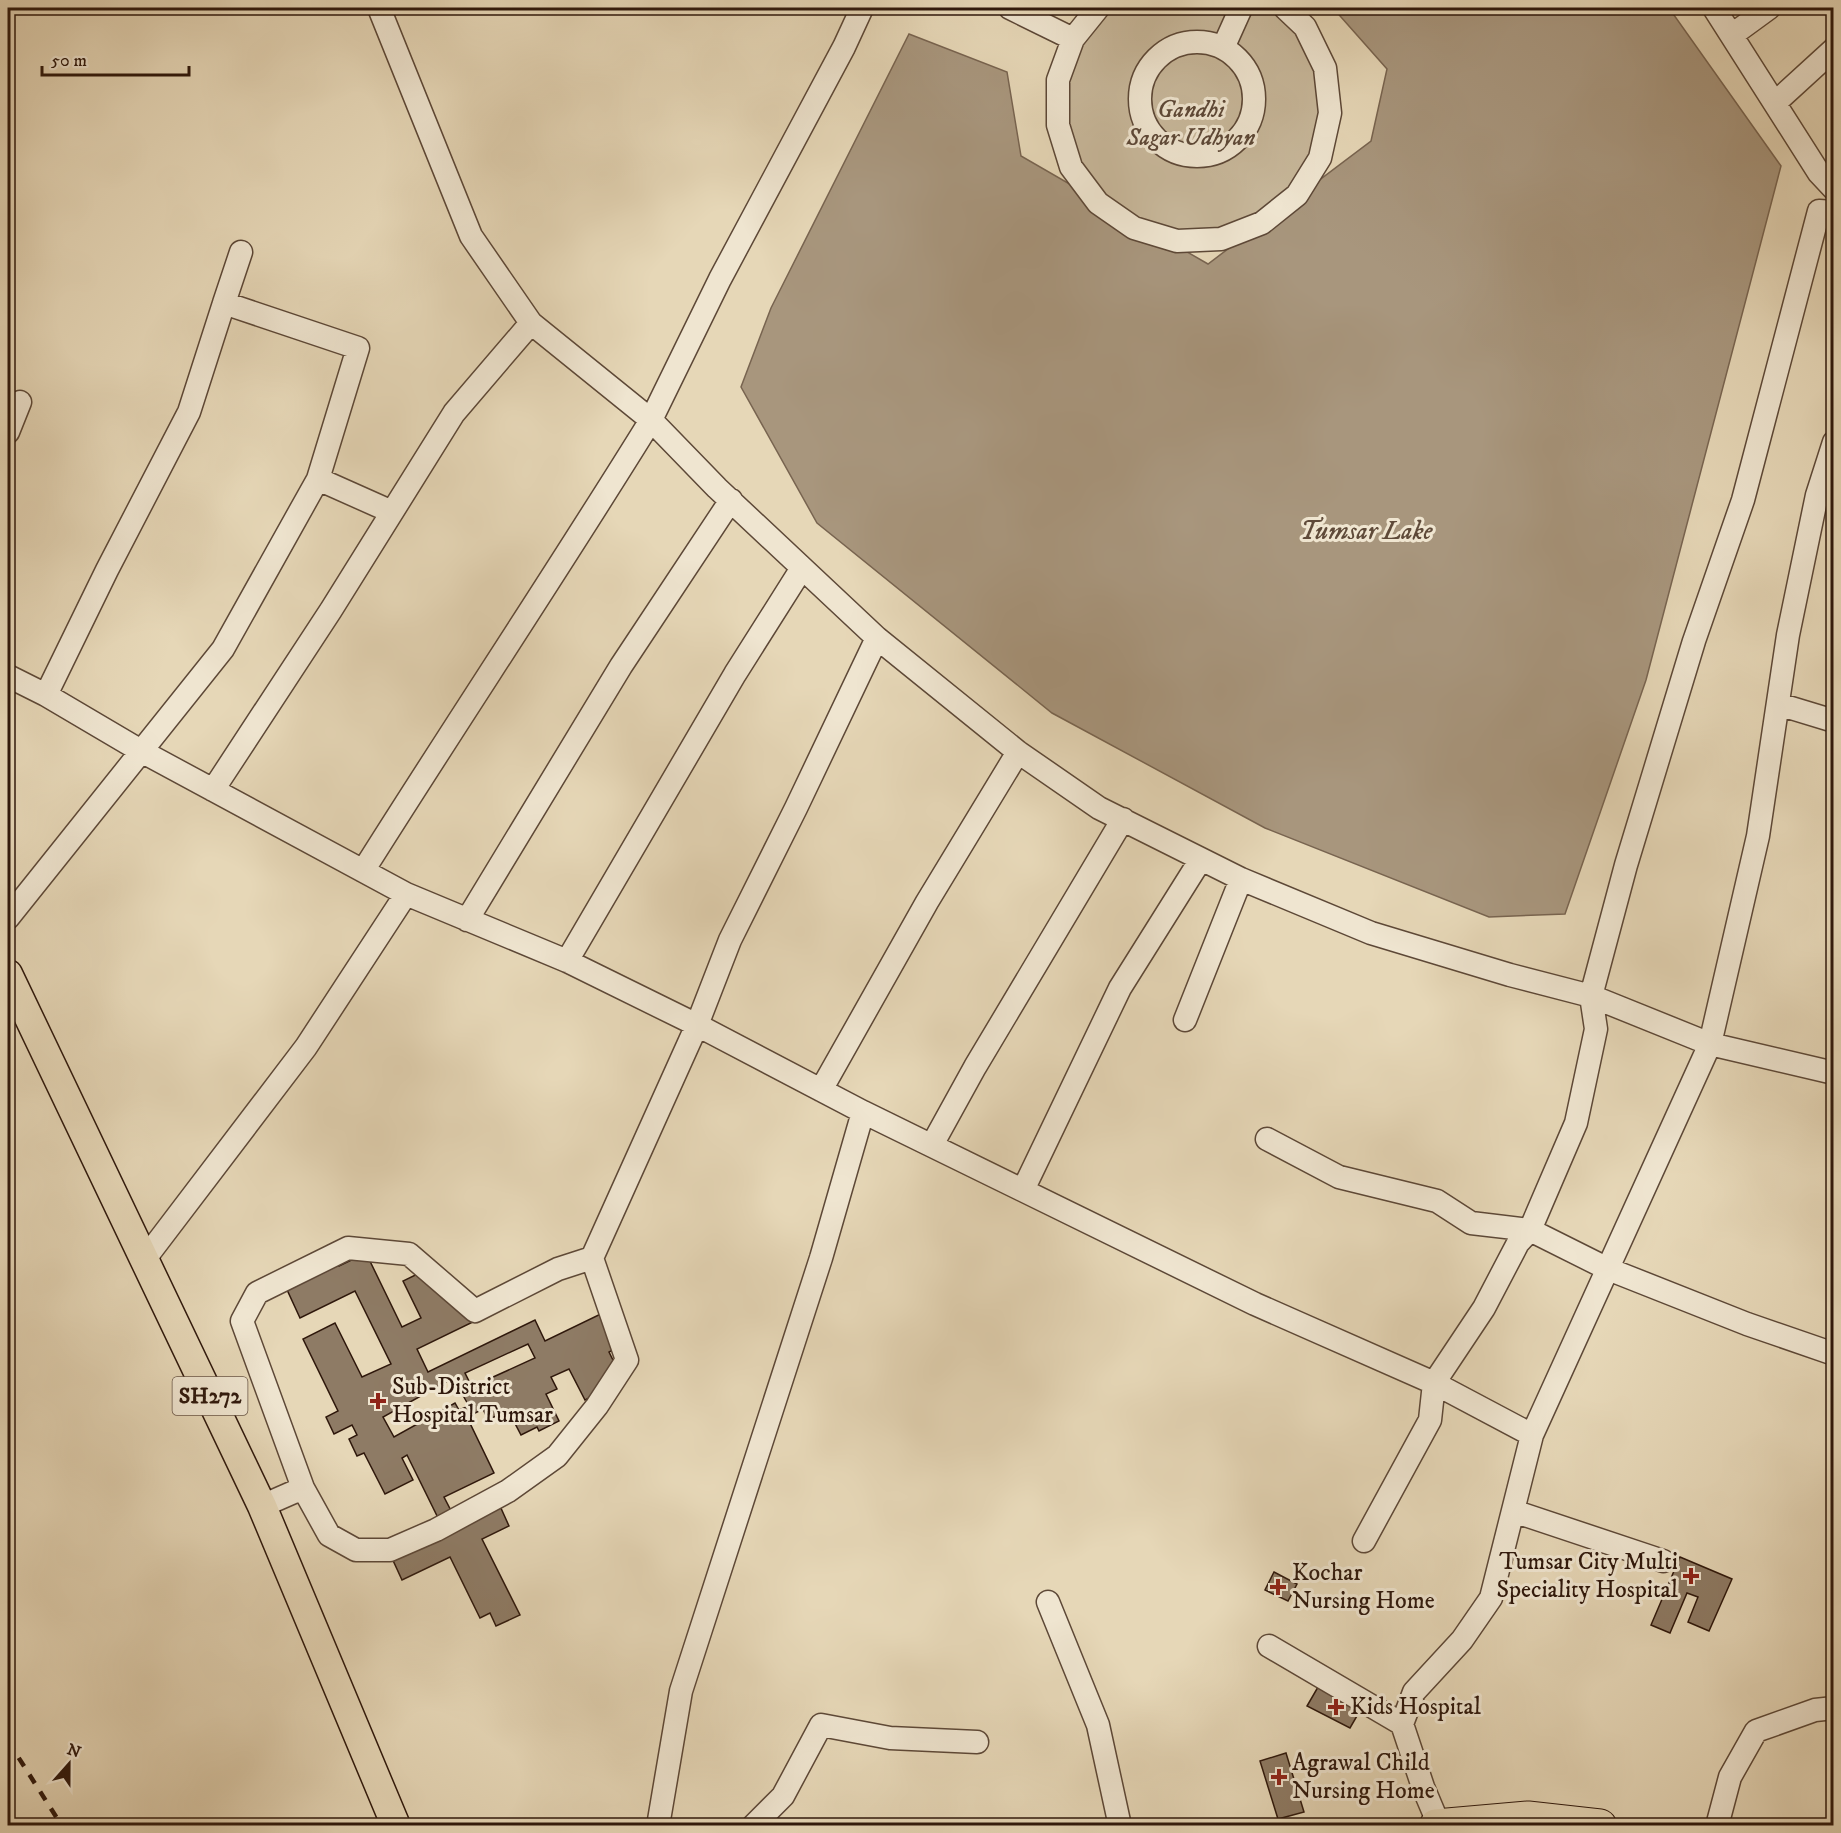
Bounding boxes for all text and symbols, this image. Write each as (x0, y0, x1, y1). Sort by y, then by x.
scale bar (42, 39, 189, 77)
text: 50 m (51, 50, 87, 72)
park label: Gandhi Sagar Udhyan (1125, 95, 1256, 153)
water label: Tumsar Lake (1300, 515, 1434, 548)
place label: Sub-District Hospital Tumsar (392, 1372, 553, 1430)
road number: SH272 (172, 1377, 248, 1415)
marker: Sub-District Hospital Tumsar (369, 1392, 387, 1410)
place label: Tumsar City Multi Speciality Hospital (1496, 1547, 1679, 1605)
place label: Kochar Nursing Home (1292, 1558, 1435, 1616)
marker: Tumsar City Multi Speciality Hospital (1682, 1567, 1700, 1585)
marker: Kochar Nursing Home (1269, 1578, 1287, 1596)
place label: Kids Hospital (1350, 1692, 1482, 1722)
marker: Kids Hospital (1327, 1698, 1345, 1716)
north arrow (39, 1734, 99, 1794)
text: N (64, 1739, 84, 1763)
place label: Agrawal Child Nursing Home (1292, 1748, 1435, 1806)
marker: Agrawal Child Nursing Home (1270, 1768, 1288, 1786)

